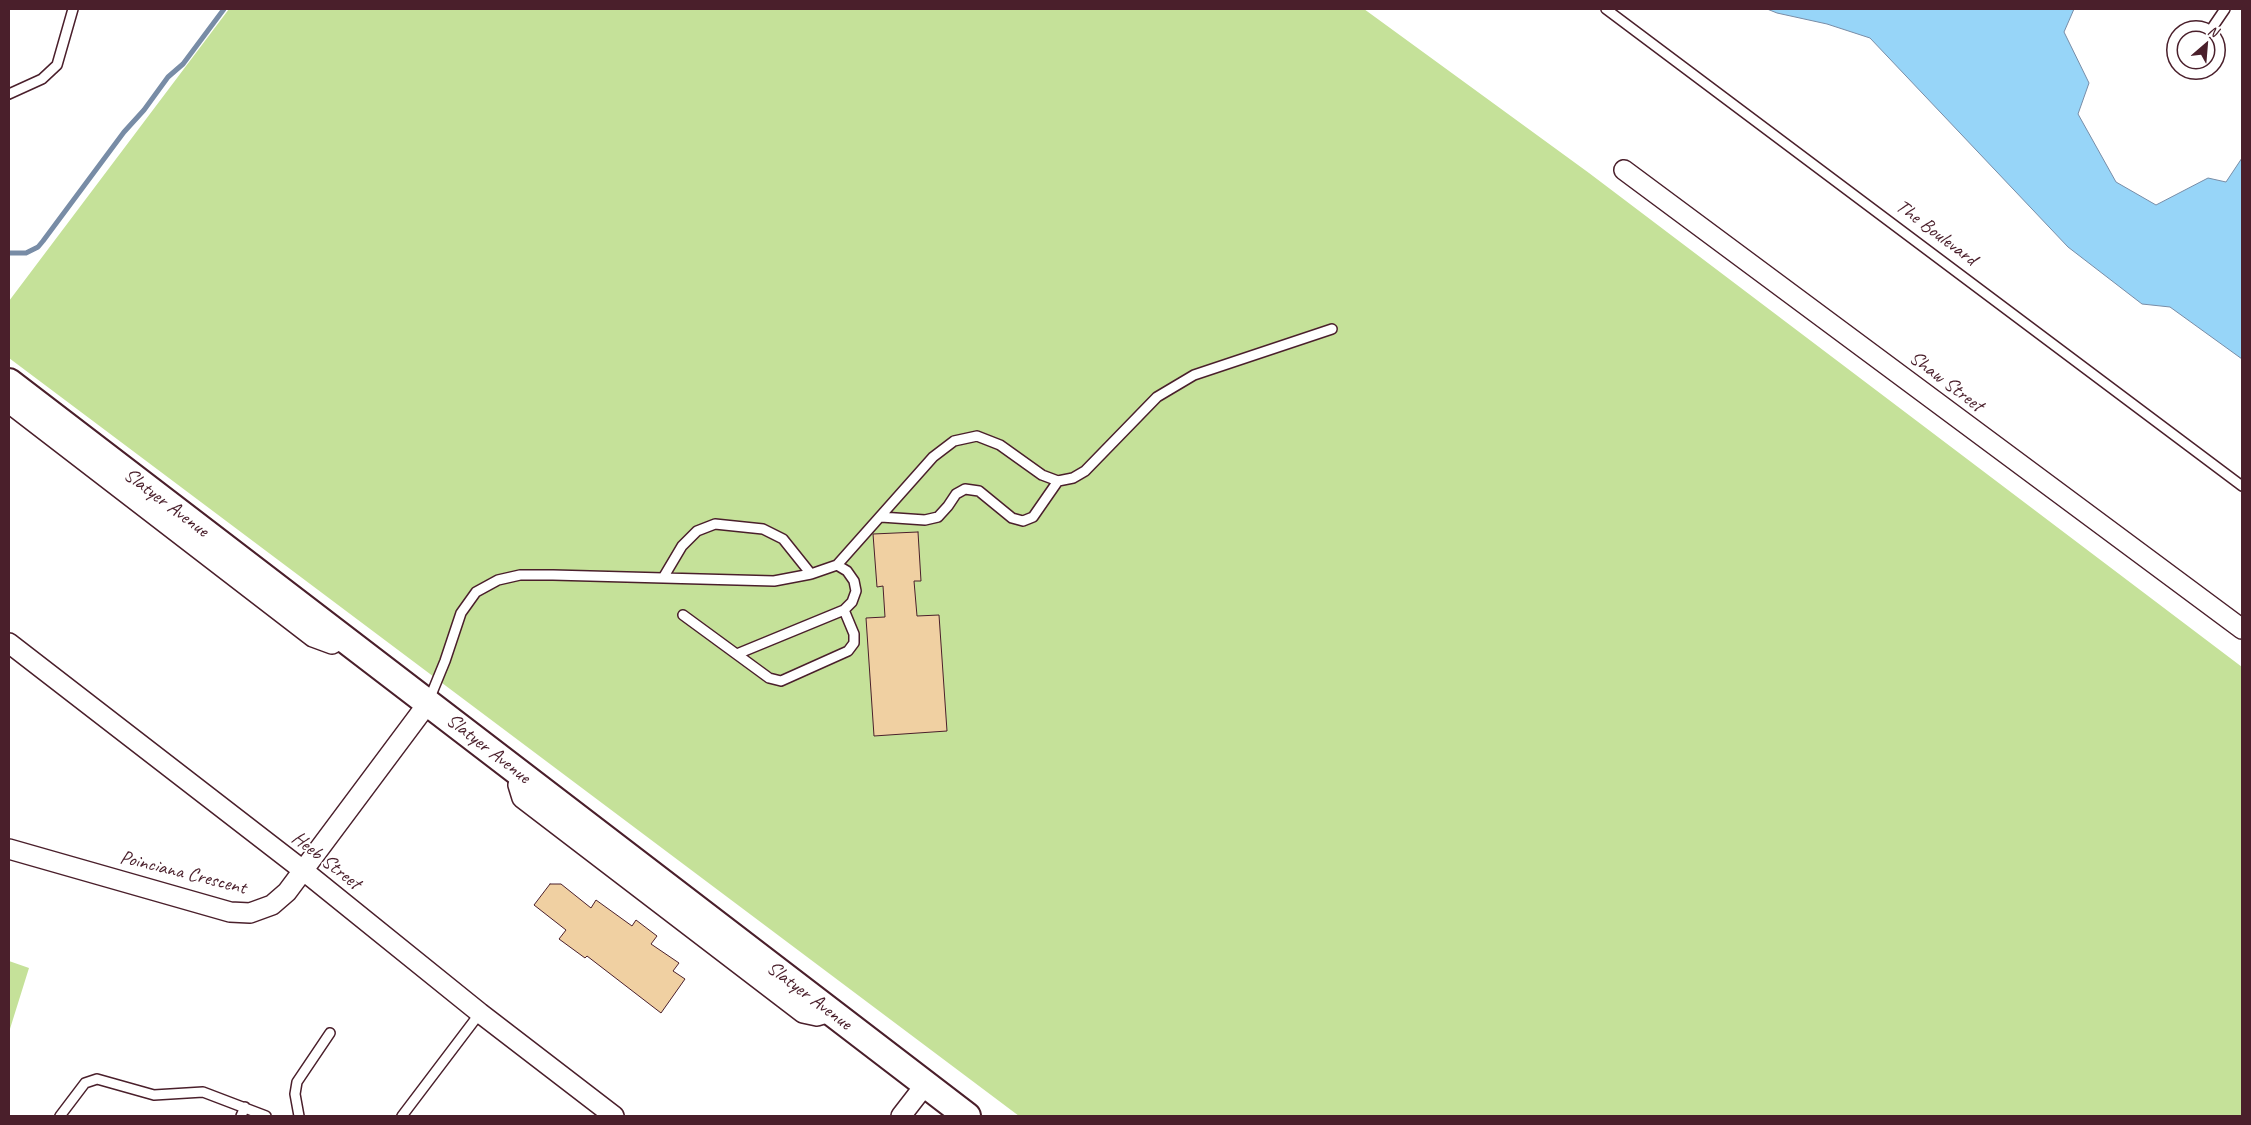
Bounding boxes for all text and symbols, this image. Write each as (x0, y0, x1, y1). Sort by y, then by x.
north arrow (2181, 20, 2231, 70)
text: N (2205, 22, 2221, 41)
street label: The Boulevard (1891, 195, 1981, 271)
street label: Shaw Street (1904, 346, 1988, 418)
street label: Slatyer Avenue (119, 463, 213, 543)
street label: Slatyer Avenue (441, 709, 535, 789)
street label: Heeb Street (287, 826, 365, 896)
street label: Poinciana Crescent (117, 846, 249, 900)
street label: Slatyer Avenue (762, 956, 856, 1036)

